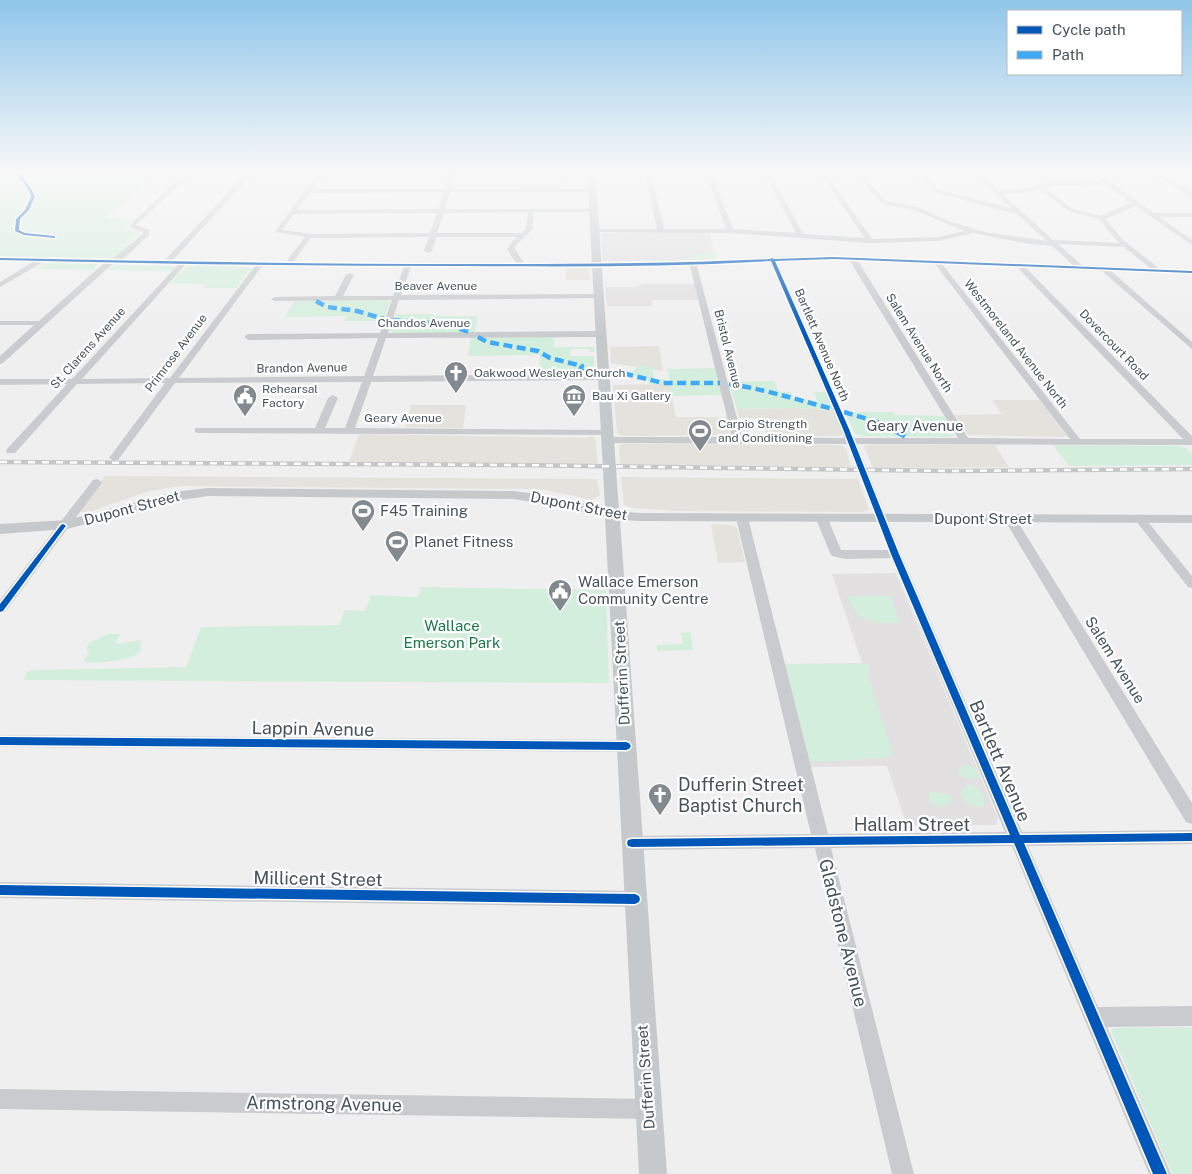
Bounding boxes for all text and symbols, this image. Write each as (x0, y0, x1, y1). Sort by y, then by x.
legend (1007, 10, 1182, 75)
text: Cycle path (1052, 21, 1126, 38)
text: Path (1052, 46, 1084, 63)
street label: Westmoreland Avenue North (961, 277, 1071, 411)
street label: Beaver Avenue (395, 279, 478, 293)
street label: Bartlett Avenue North (792, 286, 852, 404)
street label: Salem Avenue North (883, 291, 955, 395)
street label: St. Clarens Avenue (48, 304, 128, 392)
street label: Dovercourt Road (1077, 307, 1151, 383)
street label: Bristol Avenue (711, 308, 745, 390)
street label: Primrose Avenue (142, 311, 210, 395)
street label: Chandos Avenue (378, 316, 471, 330)
street label: Brandon Avenue (256, 360, 348, 376)
church icon: Oakwood Wesleyan Church (443, 360, 469, 394)
place label: Oakwood Wesleyan Church (474, 366, 626, 380)
place label: Rehearsal Factory (262, 382, 318, 410)
public building icon: Rehearsal Factory (232, 383, 258, 417)
museum icon: Bau Xi Gallery (561, 383, 587, 417)
place label: Bau Xi Gallery (592, 389, 672, 403)
street label: Geary Avenue (364, 411, 442, 425)
place label: Carpio Strength and Conditioning (718, 417, 813, 445)
street label: Geary Avenue (867, 417, 963, 434)
sports icon: Carpio Strength and Conditioning (687, 418, 713, 452)
street label: Dupont Street (82, 487, 182, 528)
street label: Dupont Street (529, 488, 629, 523)
sports icon: F45 Training (350, 498, 376, 532)
place label: F45 Training (380, 502, 468, 519)
street label: Dupont Street (934, 510, 1032, 527)
sports icon: Planet Fitness (384, 529, 410, 563)
place label: Planet Fitness (414, 533, 513, 550)
place label: Wallace Emerson Community Centre (578, 573, 709, 607)
public building icon: Wallace Emerson Community Centre (547, 578, 573, 612)
street label: Salem Avenue (1082, 613, 1149, 706)
park label: Wallace Emerson Park (404, 617, 500, 651)
street label: Dufferin Street (610, 620, 633, 726)
street label: Bartlett Avenue (965, 697, 1036, 825)
street label: Lappin Avenue (252, 717, 375, 740)
place label: Dufferin Street Baptist Church (678, 774, 804, 816)
church icon: Dufferin Street Baptist Church (647, 782, 673, 816)
street label: Hallam Street (854, 814, 970, 835)
street label: Gladstone Avenue (815, 857, 872, 1009)
street label: Millicent Street (253, 867, 383, 890)
street label: Dufferin Street (633, 1024, 658, 1130)
street label: Armstrong Avenue (246, 1092, 402, 1115)

